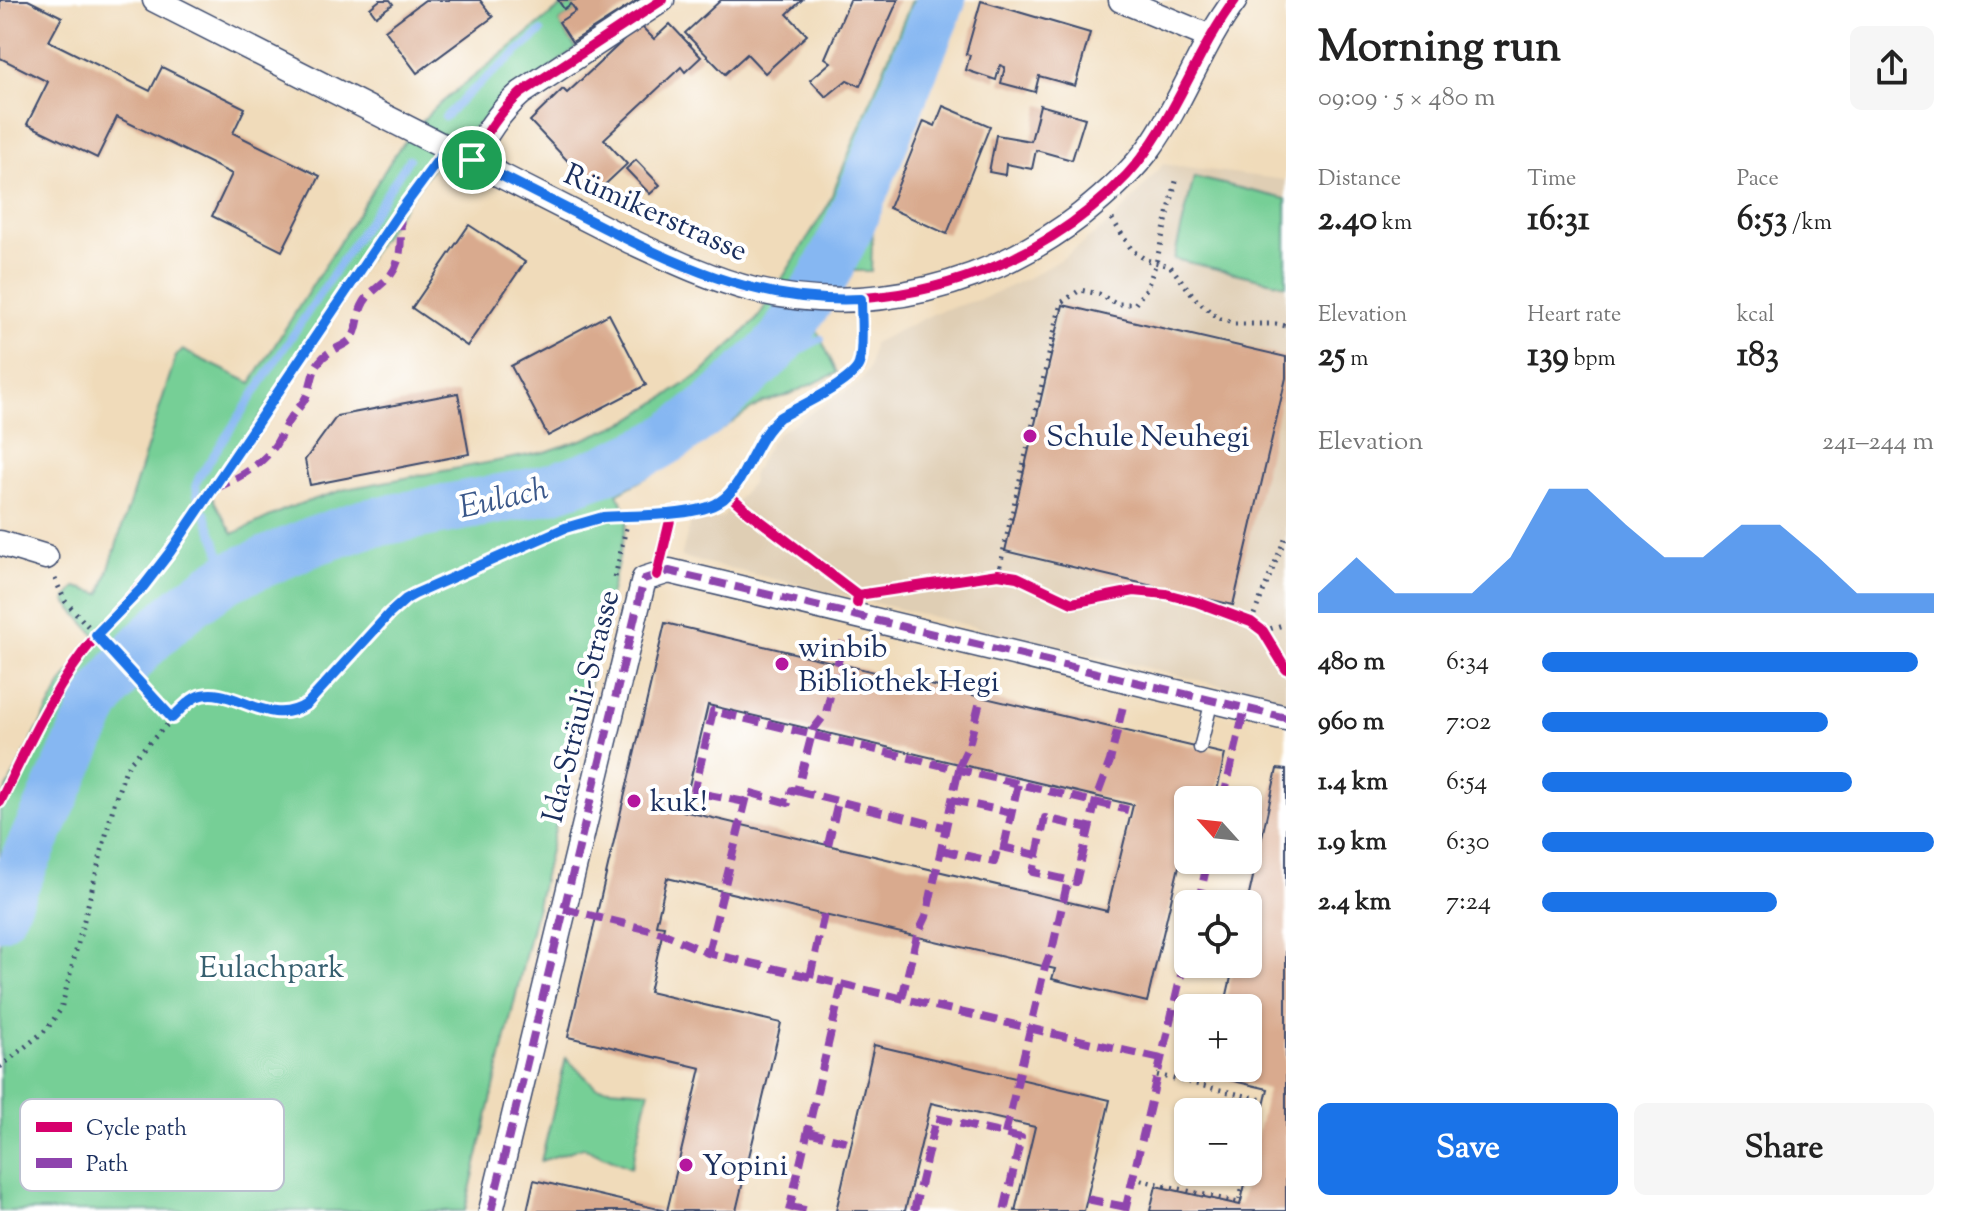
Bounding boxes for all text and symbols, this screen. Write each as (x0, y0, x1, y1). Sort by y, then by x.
text: Morning run (1318, 18, 1561, 81)
button: share (1850, 26, 1934, 110)
text: 09:09 · 5 × 480 m (1318, 80, 1495, 117)
pin (438, 126, 506, 194)
icon: arrive (450, 138, 494, 182)
street label: Rümikerstrasse (556, 155, 754, 274)
text: Distance (1318, 164, 1401, 196)
text: Time (1527, 164, 1576, 196)
text: Pace (1737, 164, 1779, 196)
text: 2.40 (1318, 196, 1377, 245)
text: 16:31 (1527, 196, 1590, 245)
text: 6:53 (1737, 196, 1787, 245)
text: km (1377, 208, 1412, 240)
text: /km (1787, 208, 1832, 240)
text: Elevation (1318, 300, 1407, 332)
text: Heart rate (1527, 300, 1621, 332)
text: kcal (1737, 300, 1774, 332)
text: 25 (1318, 332, 1346, 381)
text: 139 (1527, 332, 1569, 381)
text: 183 (1737, 332, 1779, 381)
text: m (1346, 344, 1368, 376)
text: bpm (1569, 344, 1616, 376)
place label: Schule Neuhegi (1046, 417, 1250, 460)
text: Elevation (1318, 424, 1423, 461)
text: 241–244 m (1822, 424, 1934, 461)
marker: Schule Neuhegi (1021, 427, 1039, 445)
water label: Eulach (455, 467, 553, 532)
street label: Ida-Sträuli-Strasse (533, 586, 632, 827)
place label: winbib Bibliothek Hegi (798, 628, 999, 705)
text: 480 m (1318, 644, 1385, 681)
text: 6:34 (1446, 644, 1489, 681)
marker: winbib Bibliothek Hegi (773, 655, 791, 673)
text: 960 m (1318, 704, 1384, 741)
text: 7:02 (1446, 704, 1491, 741)
text: 1.4 km (1318, 764, 1388, 801)
text: 6:54 (1446, 764, 1487, 801)
place label: kuk! (650, 782, 708, 825)
north arrow (1174, 786, 1262, 874)
map controls (1174, 786, 1262, 1186)
marker: kuk! (625, 792, 643, 810)
text: 1.9 km (1318, 824, 1387, 861)
text: 6:30 (1446, 824, 1489, 861)
text: 2.4 km (1318, 884, 1391, 921)
text: 7:24 (1446, 884, 1491, 921)
button: locate (1174, 890, 1262, 978)
park label: Eulachpark (199, 948, 345, 991)
button: + (1174, 994, 1262, 1082)
button: − (1174, 1098, 1262, 1186)
legend (20, 1099, 284, 1191)
button: Save (1318, 1103, 1618, 1195)
button: Share (1634, 1103, 1934, 1195)
text: Cycle path (86, 1114, 187, 1146)
place label: Yopini (702, 1146, 788, 1189)
text: Path (86, 1150, 129, 1182)
marker: Yopini (677, 1156, 695, 1174)

